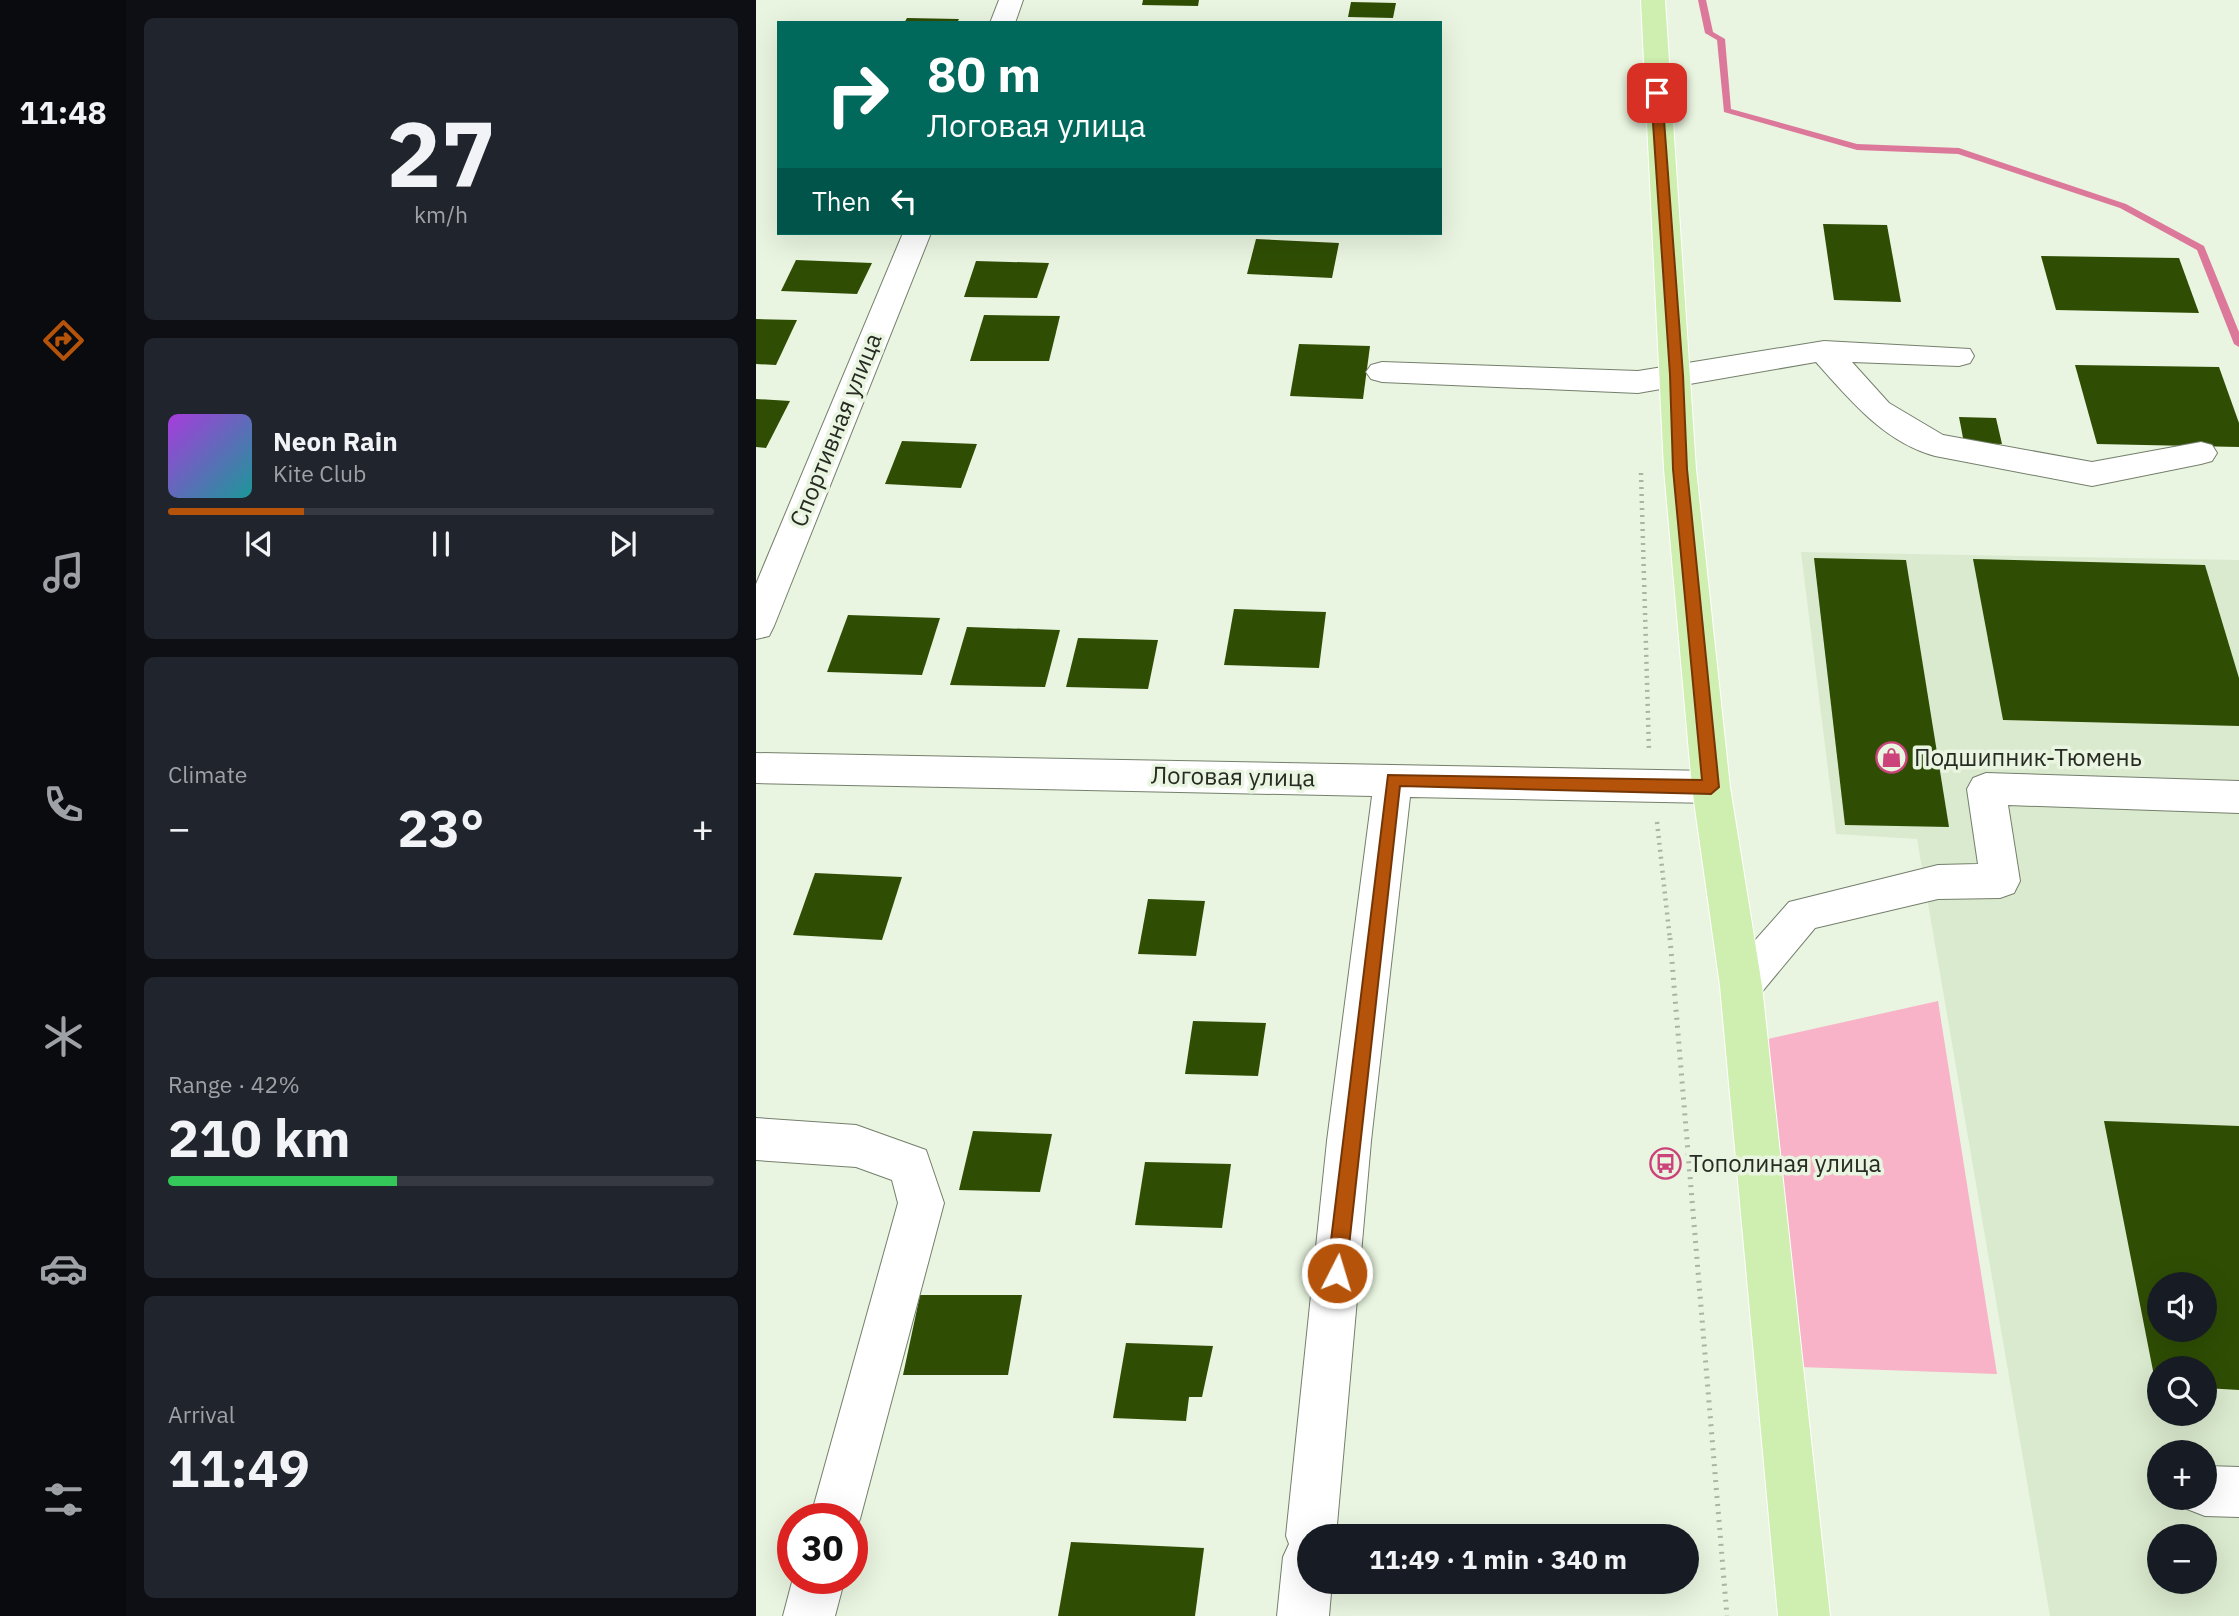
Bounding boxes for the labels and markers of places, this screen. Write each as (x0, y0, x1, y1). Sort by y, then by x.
pin (1627, 63, 1687, 123)
shop icon: Подшипник-Тюмень (1874, 741, 1908, 775)
place label: Подшипник-Тюмень (1914, 741, 2142, 773)
bus stop icon: Тополиная улица (1649, 1147, 1683, 1181)
place label: Тополиная улица (1689, 1147, 1881, 1179)

